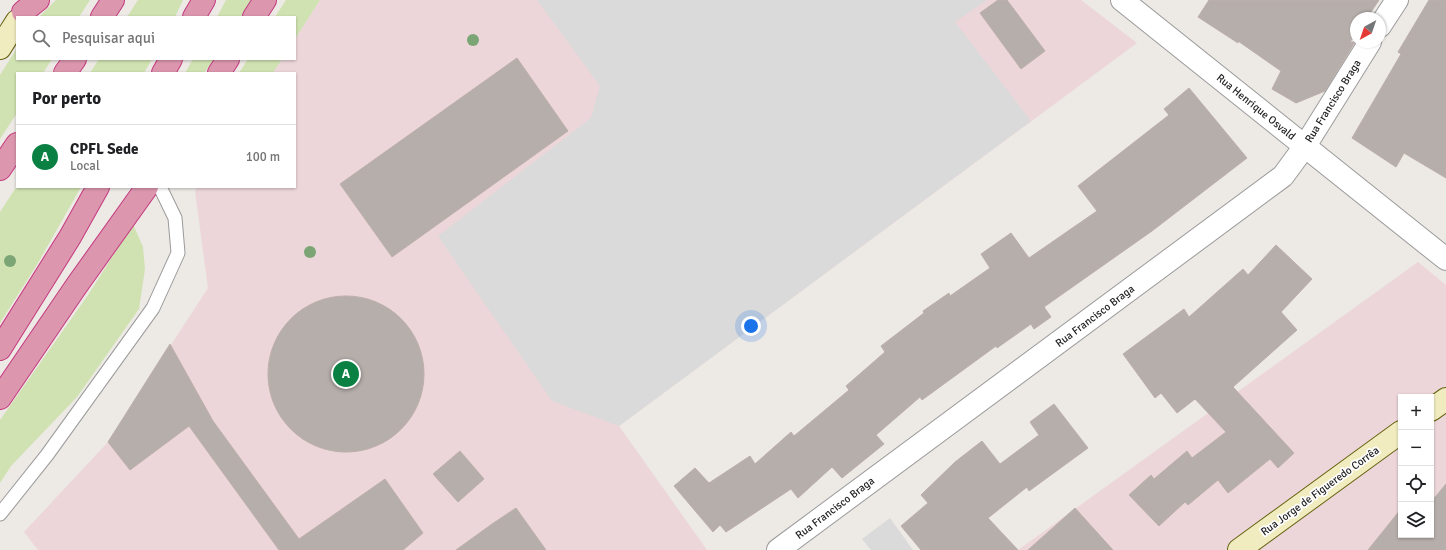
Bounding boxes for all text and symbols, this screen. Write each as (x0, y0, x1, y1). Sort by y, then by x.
north arrow (1350, 12, 1386, 48)
search box (16, 16, 296, 60)
icon: search (30, 27, 52, 49)
text: Pesquisar aqui (62, 29, 155, 47)
street label: Rua Francisco Braga (1302, 57, 1364, 145)
street label: Rua Henrique Osvald (1214, 71, 1298, 143)
text: Por perto (32, 88, 101, 109)
text: CPFL Sede (70, 140, 138, 158)
text: A (41, 149, 49, 165)
text: 100 m (246, 149, 280, 165)
text: Local (70, 158, 100, 174)
street label: Rua Francisco Braga (1053, 282, 1137, 350)
your location (741, 316, 761, 336)
pin: A (333, 359, 359, 389)
map controls (1398, 394, 1434, 538)
button: + (1398, 394, 1434, 430)
button: − (1398, 430, 1434, 466)
street label: Rua Jorge de Figueredo Corrêa (1258, 443, 1382, 538)
button: locate (1398, 466, 1434, 502)
street label: Rua Francisco Braga (793, 474, 877, 542)
button: layers (1398, 502, 1434, 538)

